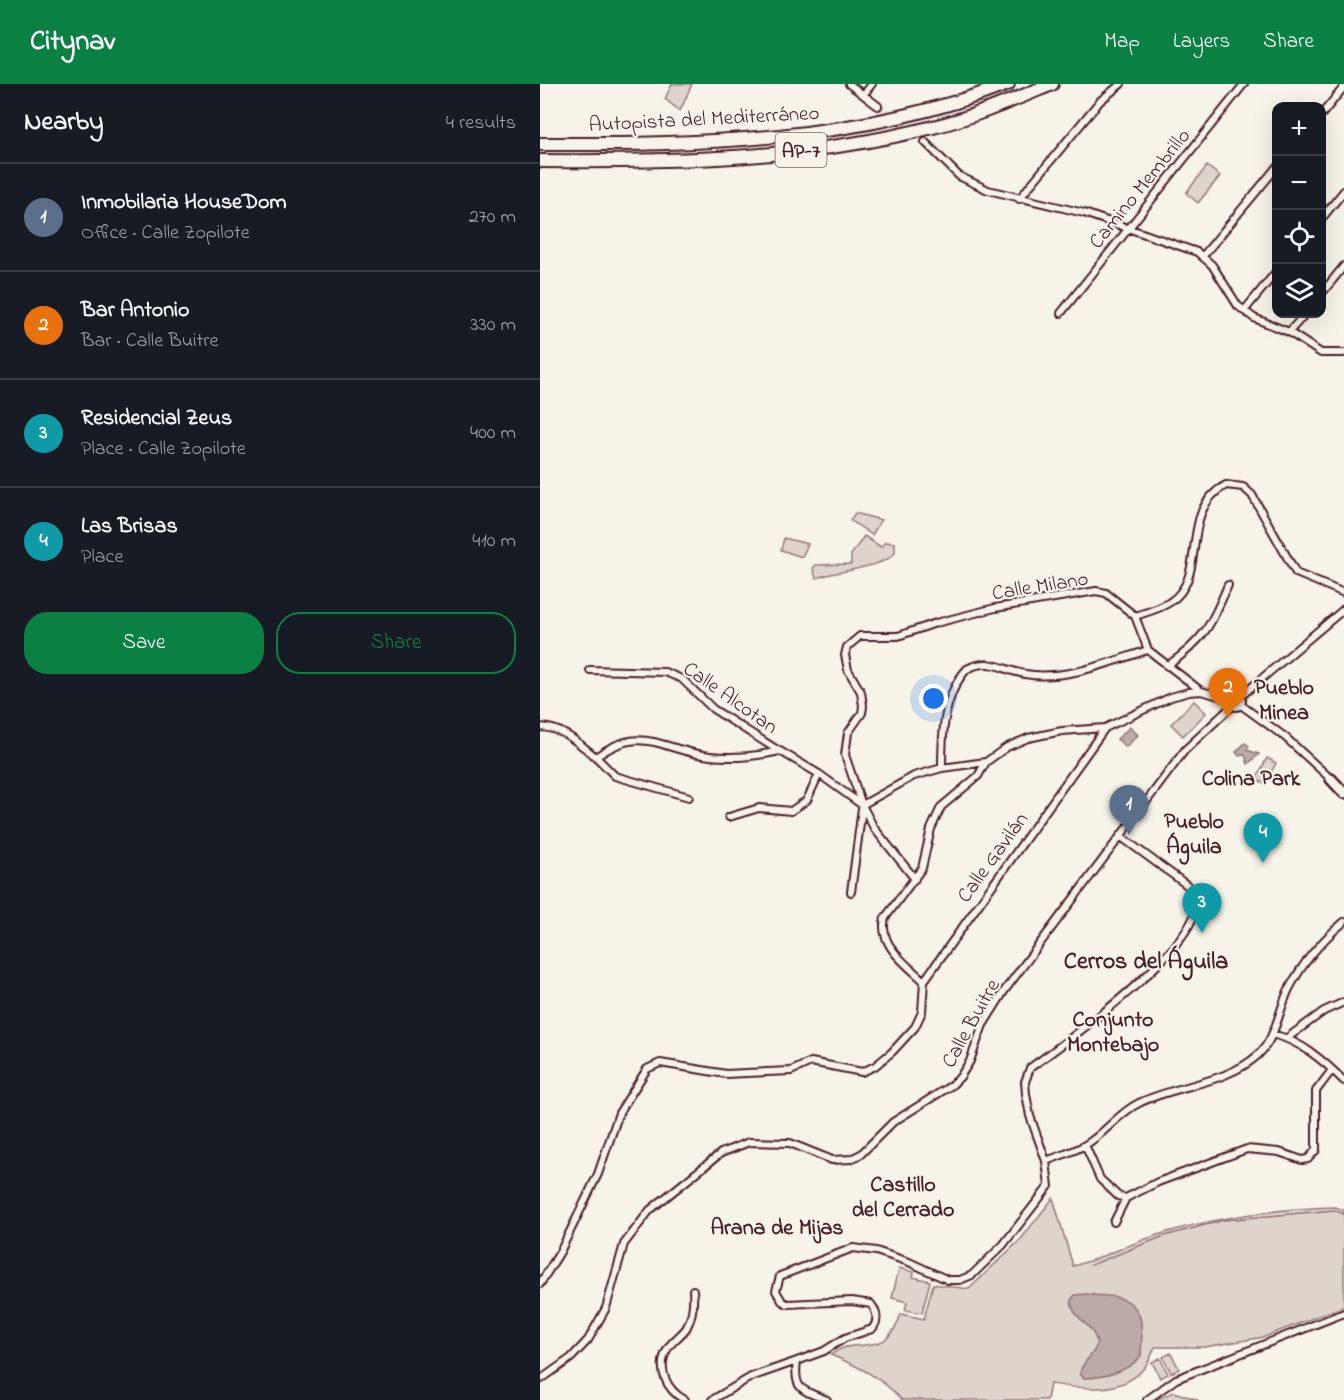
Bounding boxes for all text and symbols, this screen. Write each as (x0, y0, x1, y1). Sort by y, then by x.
text: Citynav (30, 22, 115, 63)
text: Map (1104, 27, 1140, 57)
text: Layers (1173, 27, 1230, 57)
text: Share (1263, 27, 1314, 57)
street label: Autopista del Mediterráneo (588, 99, 820, 141)
map controls (1272, 102, 1326, 318)
button: + (1272, 102, 1326, 156)
text: Nearby (24, 104, 103, 142)
text: 4 results (446, 109, 516, 138)
street label: Camino Membrillo (1083, 123, 1199, 256)
road number: AP-7 (776, 133, 826, 167)
button: − (1272, 156, 1326, 210)
text: Inmobilaria HouseDom (81, 187, 287, 219)
text: 1 (40, 203, 47, 232)
text: 270 m (469, 203, 516, 232)
button: locate (1272, 210, 1326, 264)
text: Office · Calle Zopilote (81, 219, 250, 248)
button: layers (1272, 264, 1326, 318)
text: Bar Antonio (81, 295, 189, 327)
text: 2 (39, 311, 48, 340)
text: 330 m (470, 311, 516, 340)
text: Bar · Calle Buitre (81, 327, 219, 356)
text: Residencial Zeus (81, 403, 232, 435)
text: 3 (39, 419, 48, 448)
text: 400 m (470, 419, 516, 448)
text: Place · Calle Zopilote (81, 435, 246, 464)
text: Las Brisas (81, 511, 178, 543)
text: 4 (39, 527, 48, 556)
text: 410 m (472, 527, 516, 556)
text: Place (81, 543, 123, 572)
street label: Calle Milano (990, 565, 1091, 609)
button: Save (24, 612, 264, 674)
button: Share (276, 612, 516, 674)
street label: Calle Alcotan (676, 655, 784, 742)
pin: 2 (1208, 668, 1248, 718)
district label: Pueblo Minea (1254, 673, 1314, 730)
your location (919, 684, 948, 713)
district label: Colina Park (1202, 764, 1302, 796)
pin: 1 (1110, 786, 1148, 835)
street label: Calle Gavilán (950, 807, 1037, 910)
district label: Pueblo Águila (1164, 807, 1224, 865)
pin: 4 (1244, 814, 1282, 863)
pin: 3 (1182, 884, 1222, 933)
district label: Cerros del Águila (1064, 945, 1228, 981)
street label: Calle Buitre (935, 974, 1009, 1074)
district label: Conjunto Montebajo (1067, 1005, 1159, 1062)
district label: Castillo del Cerrado (852, 1170, 954, 1227)
district label: Arana de Mijas (711, 1213, 844, 1245)

